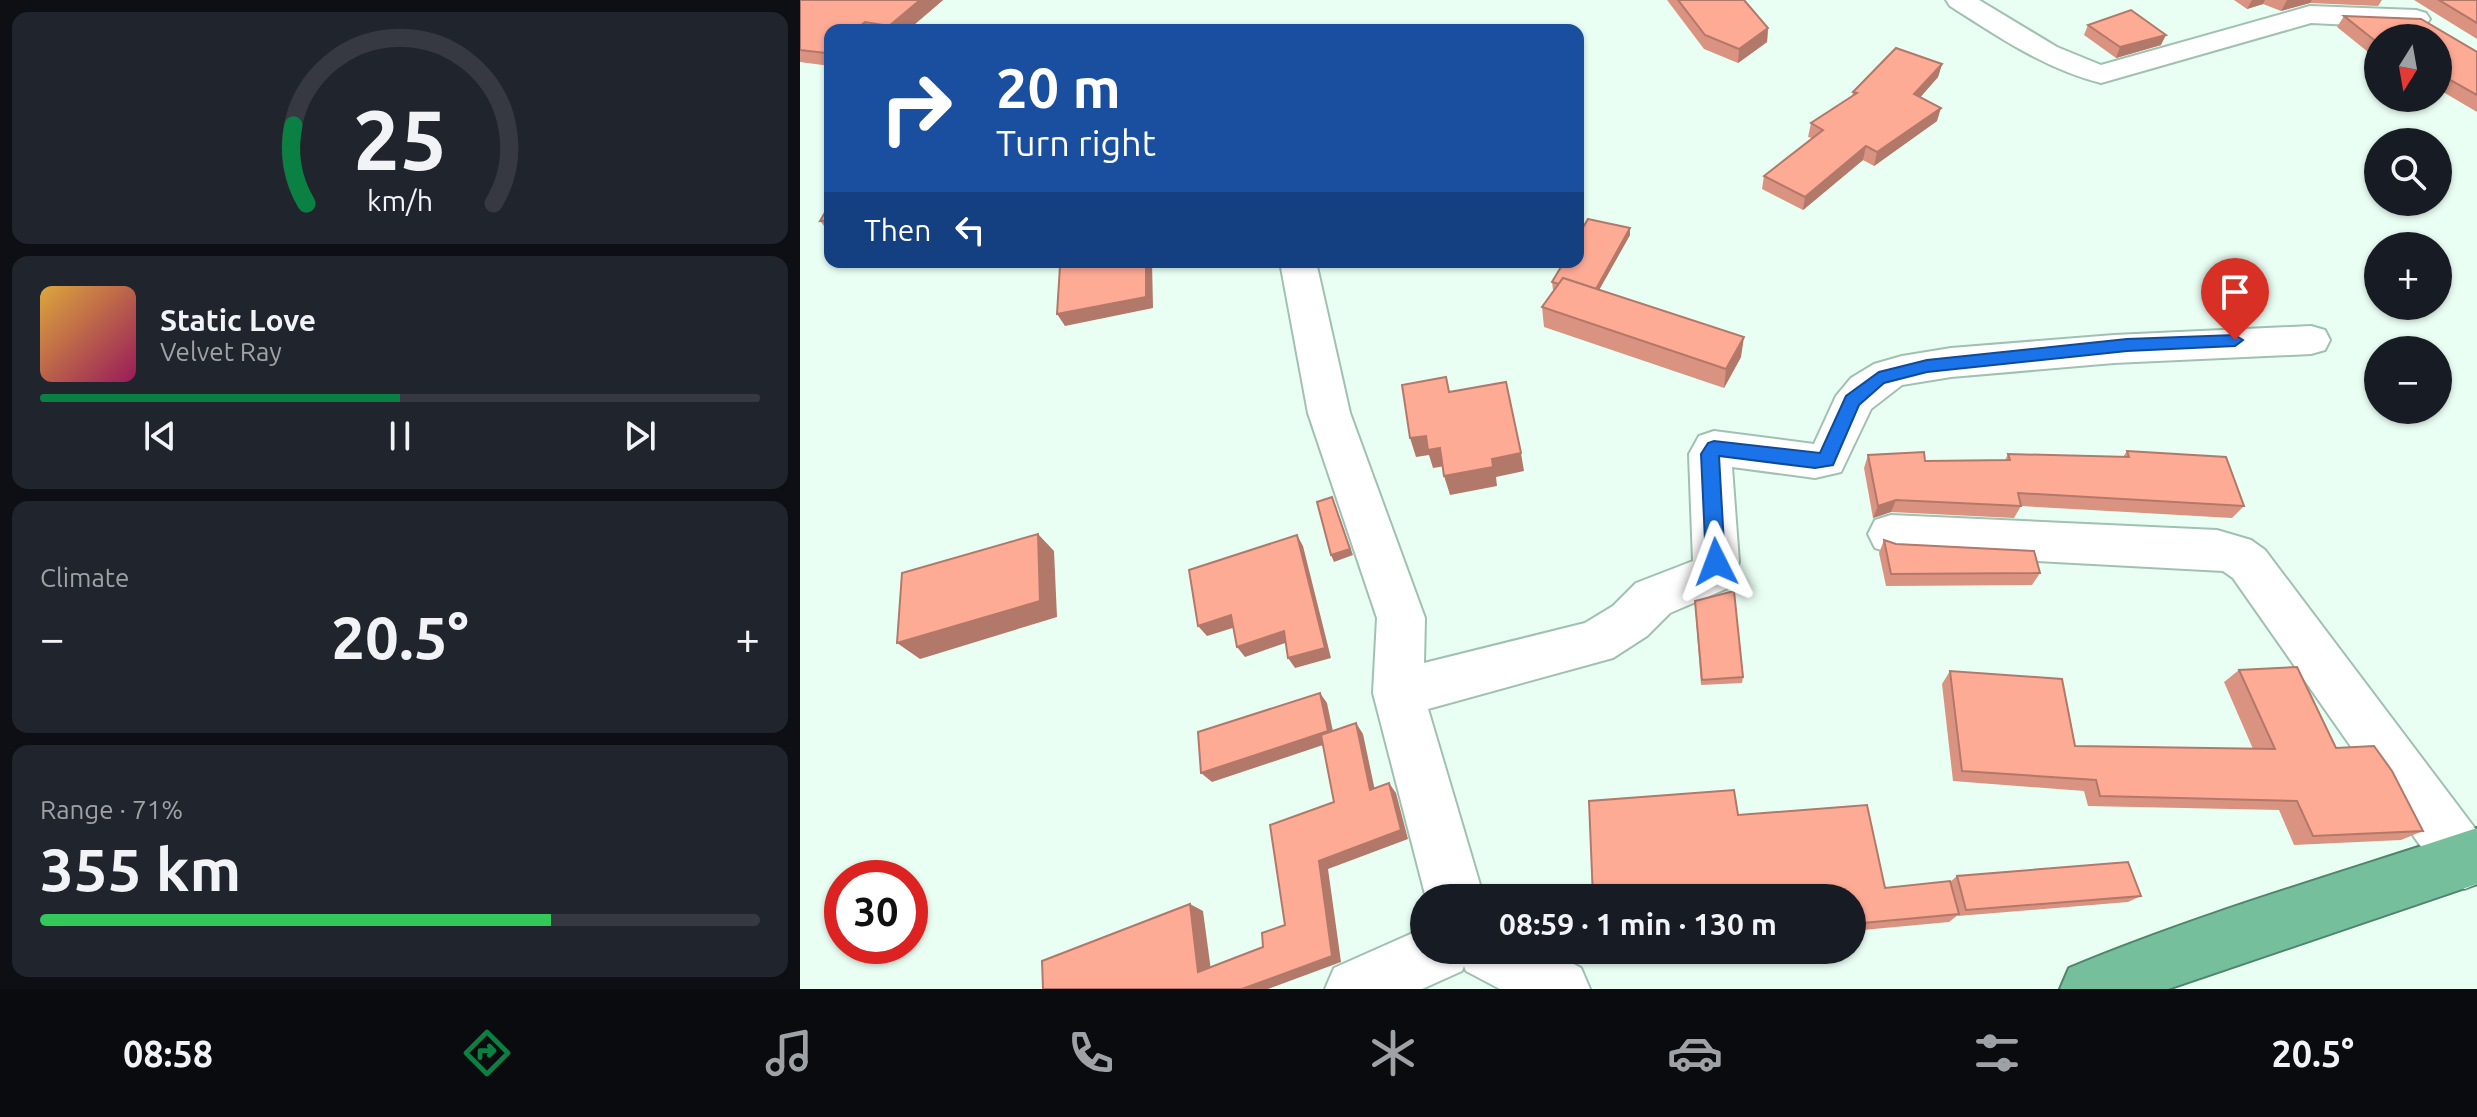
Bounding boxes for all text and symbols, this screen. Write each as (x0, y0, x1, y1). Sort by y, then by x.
north arrow (2364, 24, 2452, 112)
map controls (2364, 24, 2452, 424)
icon: right (864, 56, 968, 160)
text: 20 m (996, 56, 1121, 119)
text: 25 (353, 92, 447, 186)
text: Turn right (996, 122, 1156, 163)
button: search (2364, 128, 2452, 216)
text: km/h (367, 184, 433, 216)
icon: left (948, 208, 992, 252)
text: Then (864, 213, 932, 247)
button: + (2364, 232, 2452, 320)
pin (2201, 258, 2269, 340)
icon: arrive (2213, 270, 2257, 314)
text: Static Love (160, 303, 316, 337)
button: − (2364, 336, 2452, 424)
text: Velvet Ray (160, 337, 282, 366)
icon: previous (138, 414, 182, 458)
icon: pause (378, 414, 422, 458)
icon: next (618, 414, 662, 458)
position arrow (1674, 520, 1758, 604)
text: Climate (40, 563, 129, 592)
text: 20.5° (331, 603, 469, 670)
text: − (40, 613, 65, 662)
text: + (735, 613, 760, 662)
text: Range · 71% (40, 795, 183, 824)
text: 355 km (40, 835, 241, 902)
speed limit sign: 30 (824, 860, 928, 964)
text: 08:59 · 1 min · 130 m (1499, 907, 1777, 941)
icon: directions (459, 1025, 515, 1081)
icon: music (761, 1025, 817, 1081)
icon: phone (1063, 1025, 1119, 1081)
icon: climate (1365, 1025, 1421, 1081)
icon: car (1667, 1025, 1723, 1081)
icon: filters (1969, 1025, 2025, 1081)
text: 08:58 (123, 1033, 213, 1074)
text: 20.5° (2271, 1033, 2354, 1074)

